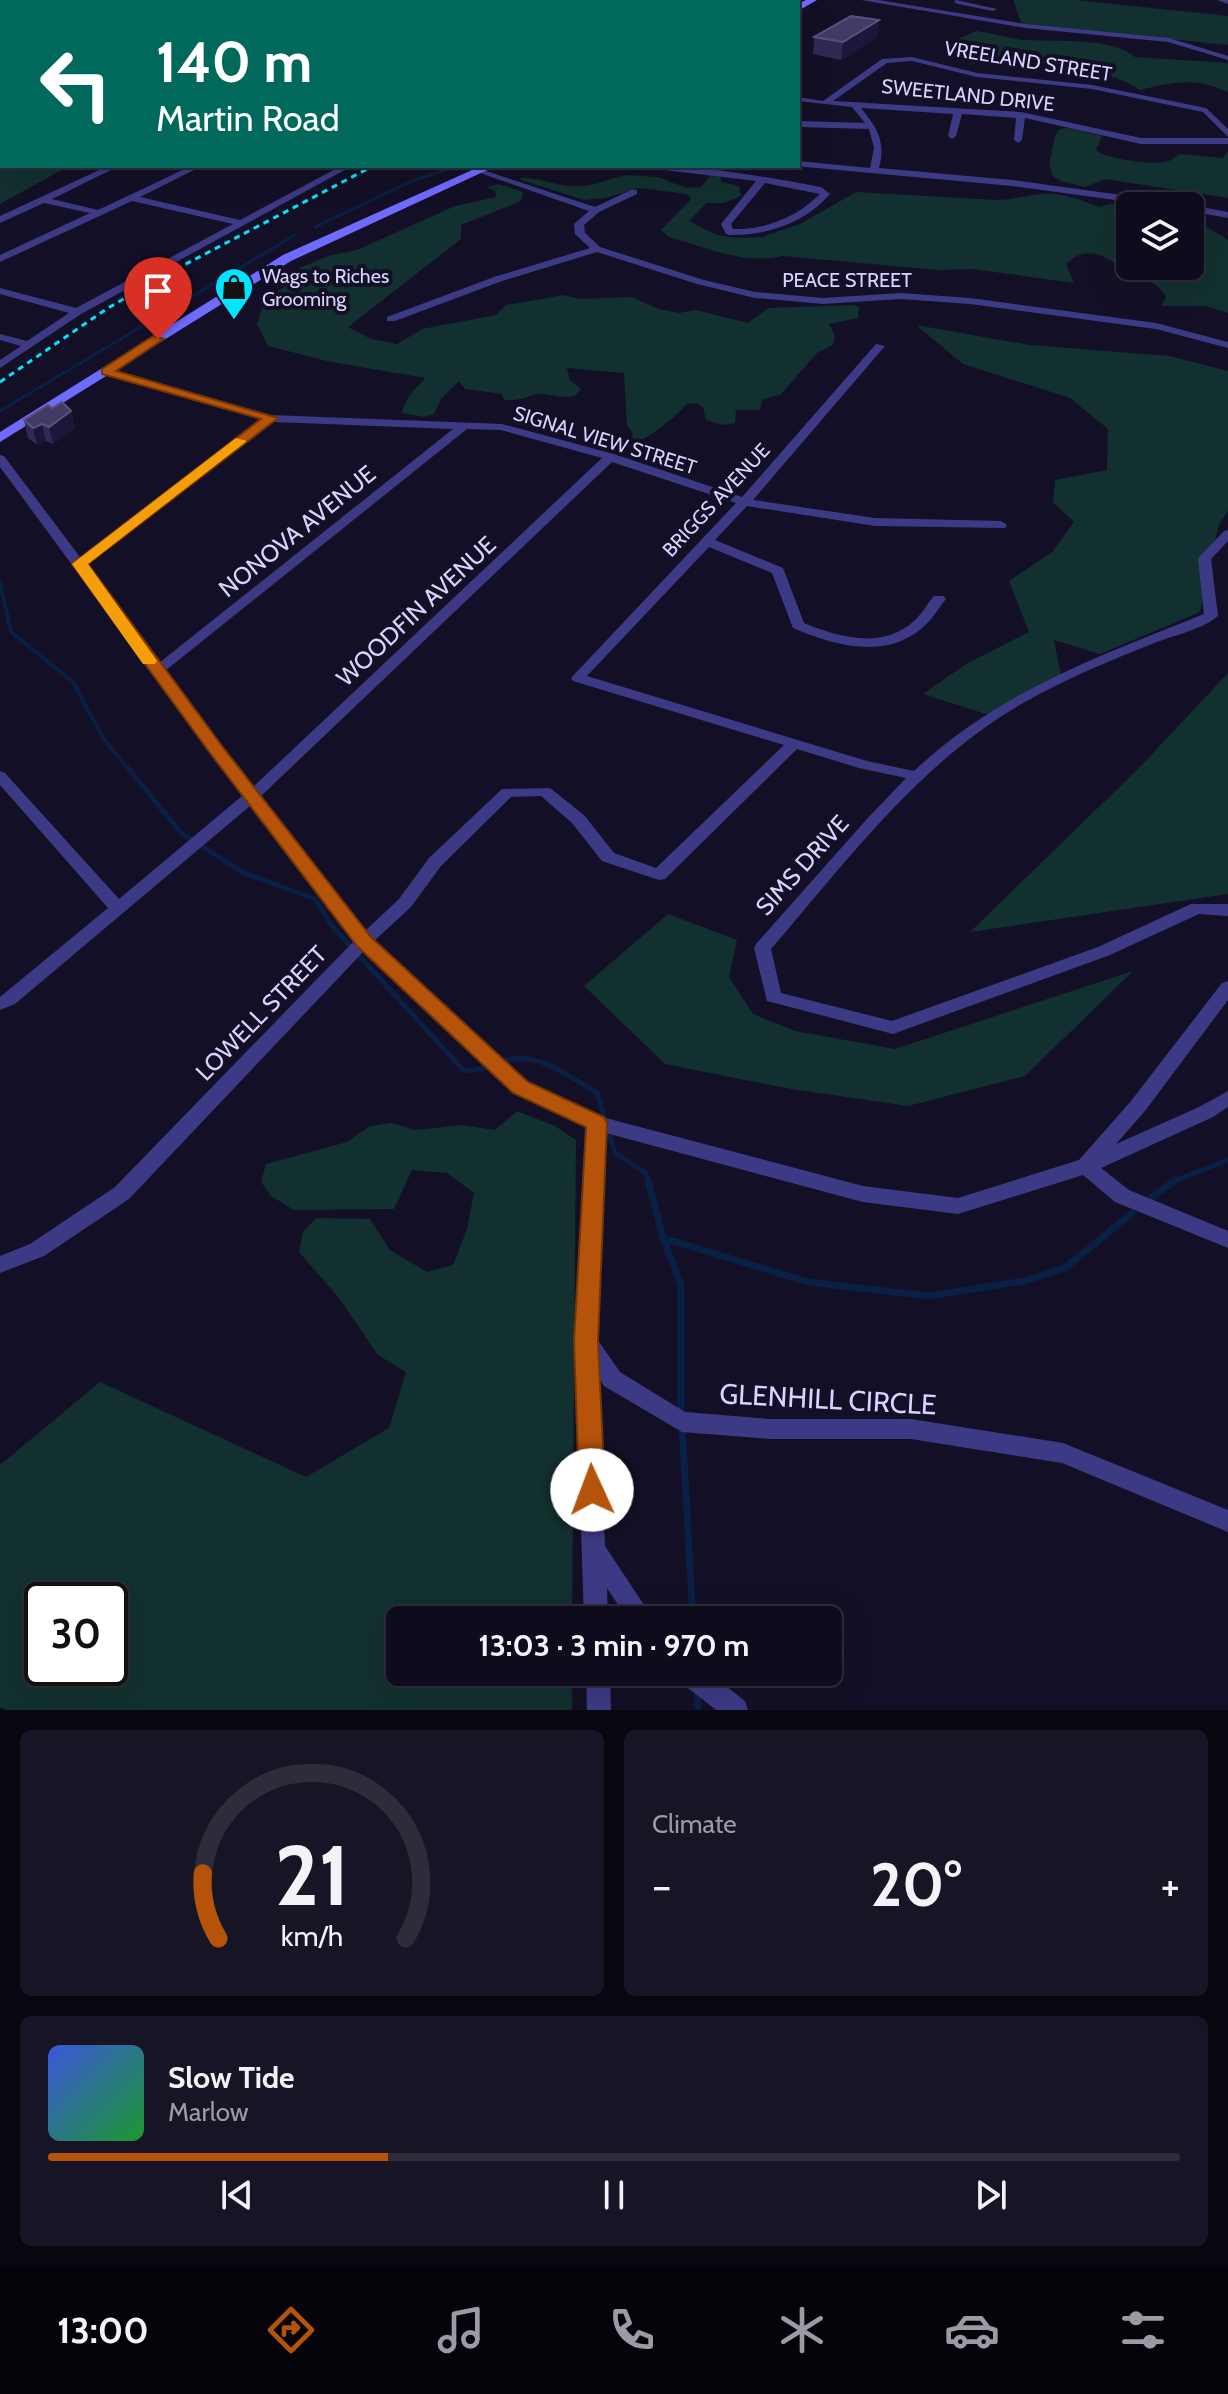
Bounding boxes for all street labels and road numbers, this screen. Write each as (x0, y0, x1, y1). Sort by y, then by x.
street label: VREELAND STREET (943, 36, 1114, 86)
street label: SWEETLAND DRIVE (880, 74, 1056, 116)
street label: PEACE STREET (782, 268, 912, 292)
street label: SIGNAL VIEW STREET (511, 401, 700, 479)
street label: BRIGGS AVENUE (657, 438, 775, 562)
street label: NONOVA AVENUE (213, 459, 381, 603)
street label: WOODFIN AVENUE (330, 530, 502, 692)
street label: SIMS DRIVE (749, 809, 855, 921)
street label: LOWELL STREET (189, 940, 333, 1086)
street label: GLENHILL CIRCLE (719, 1376, 937, 1422)

